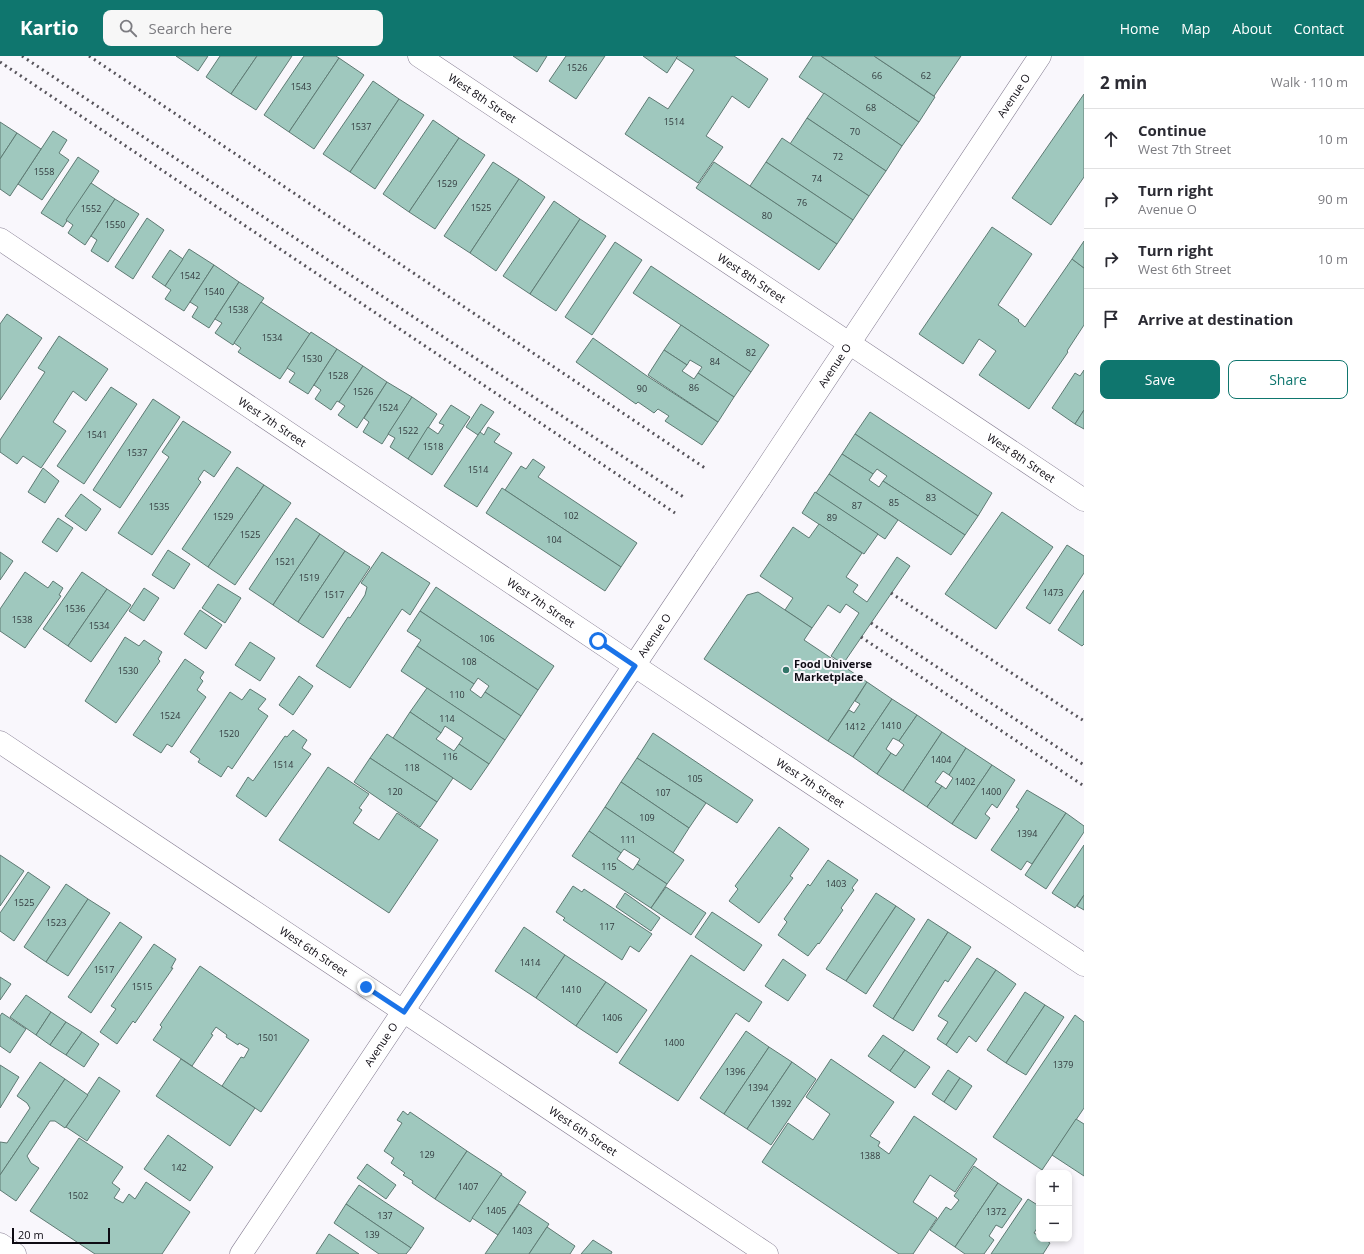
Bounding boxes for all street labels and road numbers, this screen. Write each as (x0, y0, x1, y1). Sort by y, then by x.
street label: West 8th Street (445, 70, 520, 126)
street label: Avenue O (993, 70, 1033, 120)
street label: West 8th Street (715, 250, 789, 306)
street label: Avenue O (814, 340, 854, 390)
street label: West 7th Street (236, 393, 309, 450)
street label: West 8th Street (984, 429, 1058, 486)
street label: West 7th Street (504, 574, 578, 631)
street label: Avenue O (634, 610, 674, 660)
street label: West 7th Street (774, 754, 848, 811)
street label: West 6th Street (277, 923, 351, 979)
street label: Avenue O (361, 1019, 401, 1069)
street label: West 6th Street (546, 1103, 620, 1159)

